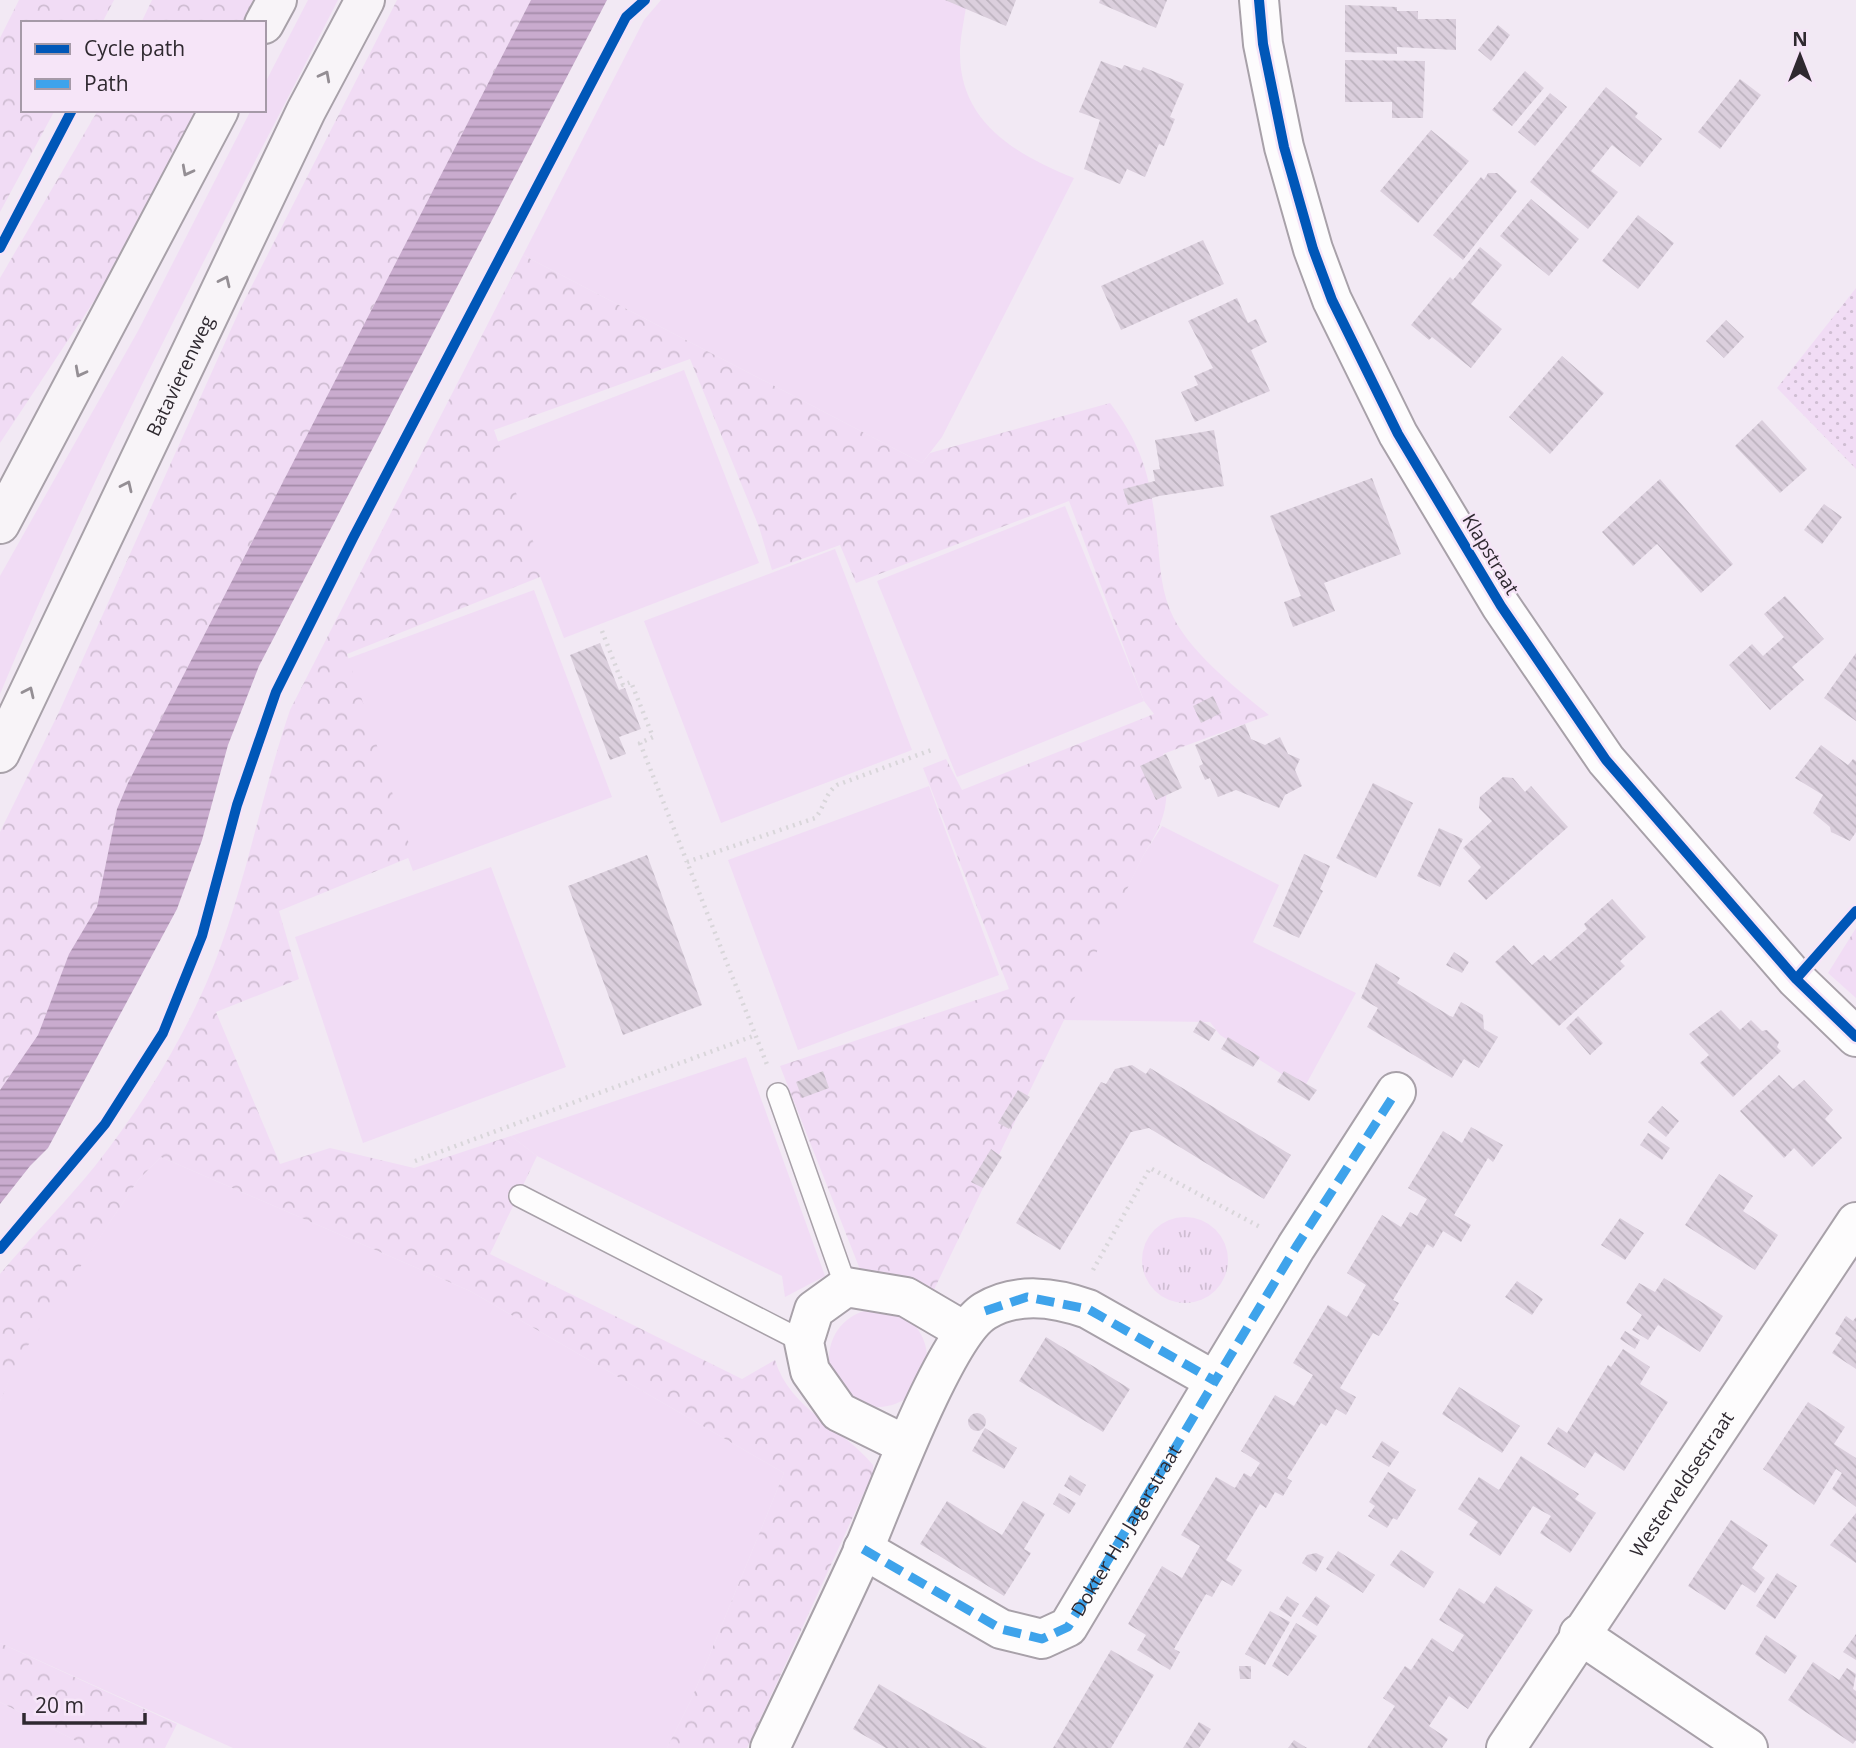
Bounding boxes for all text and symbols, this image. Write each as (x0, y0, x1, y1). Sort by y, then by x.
legend (21, 21, 266, 112)
north arrow (1765, 21, 1835, 91)
text: N (1792, 26, 1808, 52)
text: Cycle path (84, 34, 185, 62)
text: Path (84, 69, 129, 97)
one-way arrow (316, 71, 330, 84)
one-way arrow (182, 163, 195, 176)
one-way arrow (217, 276, 231, 288)
street label: Batavierenweg (140, 311, 220, 440)
one-way arrow (75, 364, 89, 377)
one-way arrow (119, 481, 133, 493)
street label: Klapstraat (1457, 509, 1525, 600)
one-way arrow (21, 687, 35, 699)
street label: Westerveldsestraat (1624, 1406, 1740, 1562)
street label: Dokter H.J. Jagerstraat (1065, 1440, 1187, 1621)
scale bar (24, 1682, 145, 1726)
text: 20 m (35, 1691, 84, 1719)

